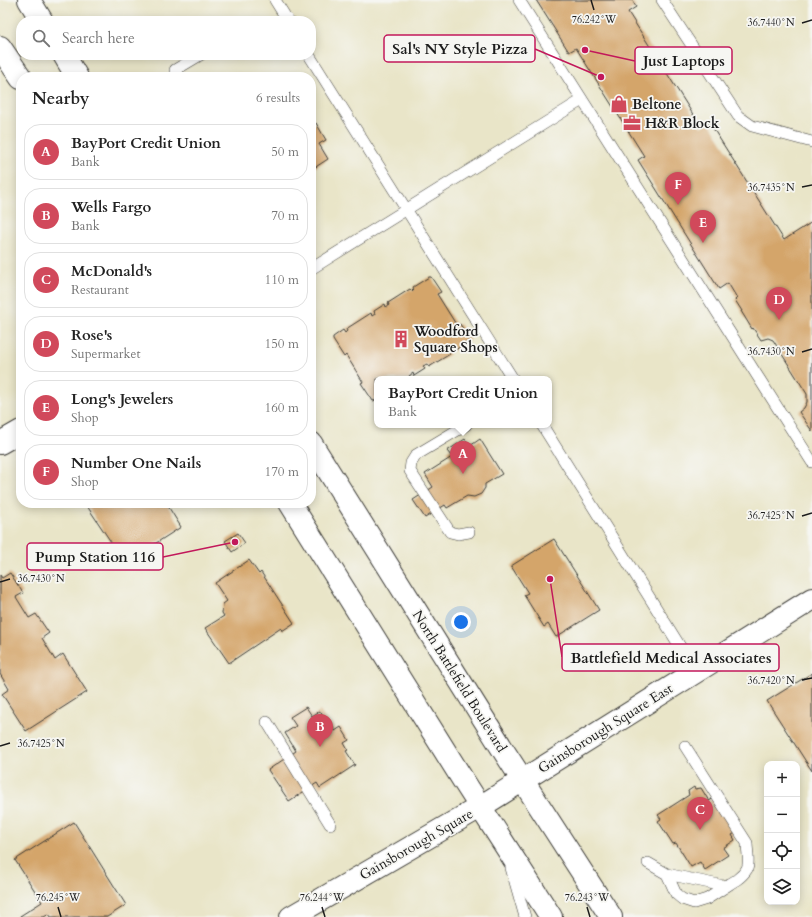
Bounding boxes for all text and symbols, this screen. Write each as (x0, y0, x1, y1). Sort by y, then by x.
text: 76.242°W (572, 13, 617, 27)
search box (16, 16, 316, 60)
text: 36.7440°N (748, 16, 795, 30)
icon: search (30, 27, 52, 49)
text: Search here (62, 28, 135, 48)
callout: Sal's NY Style Pizza (384, 35, 535, 62)
text: Sal's NY Style Pizza (392, 39, 528, 59)
callout: Just Laptops (635, 47, 732, 74)
text: Just Laptops (641, 51, 725, 71)
text: Nearby (32, 87, 89, 110)
text: 6 results (256, 89, 300, 107)
shop icon: Beltone (609, 94, 629, 114)
place label: Beltone (632, 95, 682, 114)
office icon: H&R Block (622, 113, 642, 133)
place label: H&R Block (645, 114, 720, 133)
text: BayPort Credit Union (71, 133, 221, 153)
text: A (41, 143, 51, 161)
text: 50 m (271, 143, 299, 161)
text: Bank (71, 153, 100, 171)
pin: F (665, 172, 691, 205)
text: 36.7435°N (748, 181, 795, 195)
text: Wells Fargo (71, 197, 151, 217)
text: B (41, 207, 51, 225)
text: 70 m (271, 207, 299, 225)
pin: E (690, 210, 716, 243)
text: Bank (71, 217, 100, 235)
text: McDonald's (71, 261, 152, 281)
text: C (41, 271, 51, 289)
text: 110 m (265, 271, 299, 289)
text: Restaurant (71, 281, 129, 299)
pin: D (766, 287, 792, 320)
place label: Woodford Square Shops (413, 322, 498, 357)
text: Rose's (71, 325, 112, 345)
building icon: Woodford Square Shops (391, 329, 411, 349)
text: D (40, 335, 52, 353)
text: 150 m (265, 335, 299, 353)
text: Supermarket (71, 345, 141, 363)
text: 36.7430°N (748, 345, 795, 359)
popup (374, 376, 552, 428)
text: BayPort Credit Union (388, 383, 538, 403)
text: Long's Jewelers (71, 389, 173, 409)
text: E (42, 399, 50, 417)
text: 160 m (265, 399, 299, 417)
text: Bank (388, 403, 417, 421)
text: Shop (71, 409, 99, 427)
pin: A (450, 441, 476, 474)
text: Number One Nails (71, 453, 201, 473)
text: F (42, 463, 50, 481)
text: 170 m (265, 463, 299, 481)
text: Shop (71, 473, 99, 491)
text: 36.7425°N (748, 509, 795, 523)
callout: Pump Station 116 (27, 543, 163, 570)
text: Pump Station 116 (35, 547, 155, 567)
text: 36.7430°N (18, 572, 65, 586)
street label: North Battlefield Boulevard (408, 607, 511, 756)
your location (451, 612, 471, 632)
callout: Battlefield Medical Associates (562, 644, 779, 671)
text: Battlefield Medical Associates (571, 648, 771, 668)
text: 36.7420°N (748, 674, 795, 688)
street label: Gainsborough Square East (534, 679, 677, 778)
pin: B (307, 714, 333, 747)
text: 36.7425°N (18, 737, 65, 751)
map controls (764, 761, 800, 905)
button: + (764, 761, 800, 797)
pin: C (687, 797, 713, 830)
button: − (764, 797, 800, 833)
street label: Gainsborough Square (356, 804, 476, 885)
button: locate (764, 833, 800, 869)
button: layers (764, 869, 800, 905)
text: 76.245°W (36, 891, 81, 905)
text: 76.244°W (300, 891, 345, 905)
text: 76.243°W (565, 891, 610, 905)

